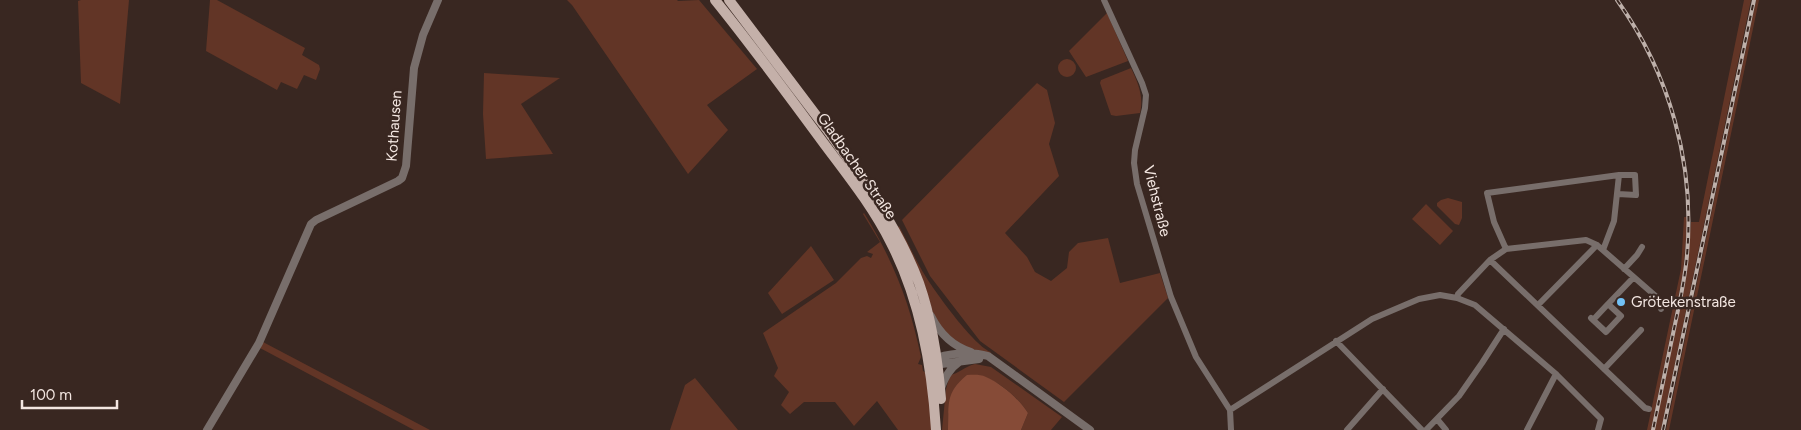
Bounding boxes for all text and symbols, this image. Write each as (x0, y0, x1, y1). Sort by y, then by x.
street label: Kothausen (383, 90, 405, 162)
street label: Gladbacher Straße (814, 110, 900, 222)
street label: Viehstraße (1140, 164, 1174, 238)
place label: Grötekenstraße (1631, 293, 1736, 311)
marker: Grötekenstraße (1615, 296, 1627, 308)
scale bar (22, 378, 118, 410)
text: 100 m (30, 386, 72, 404)

